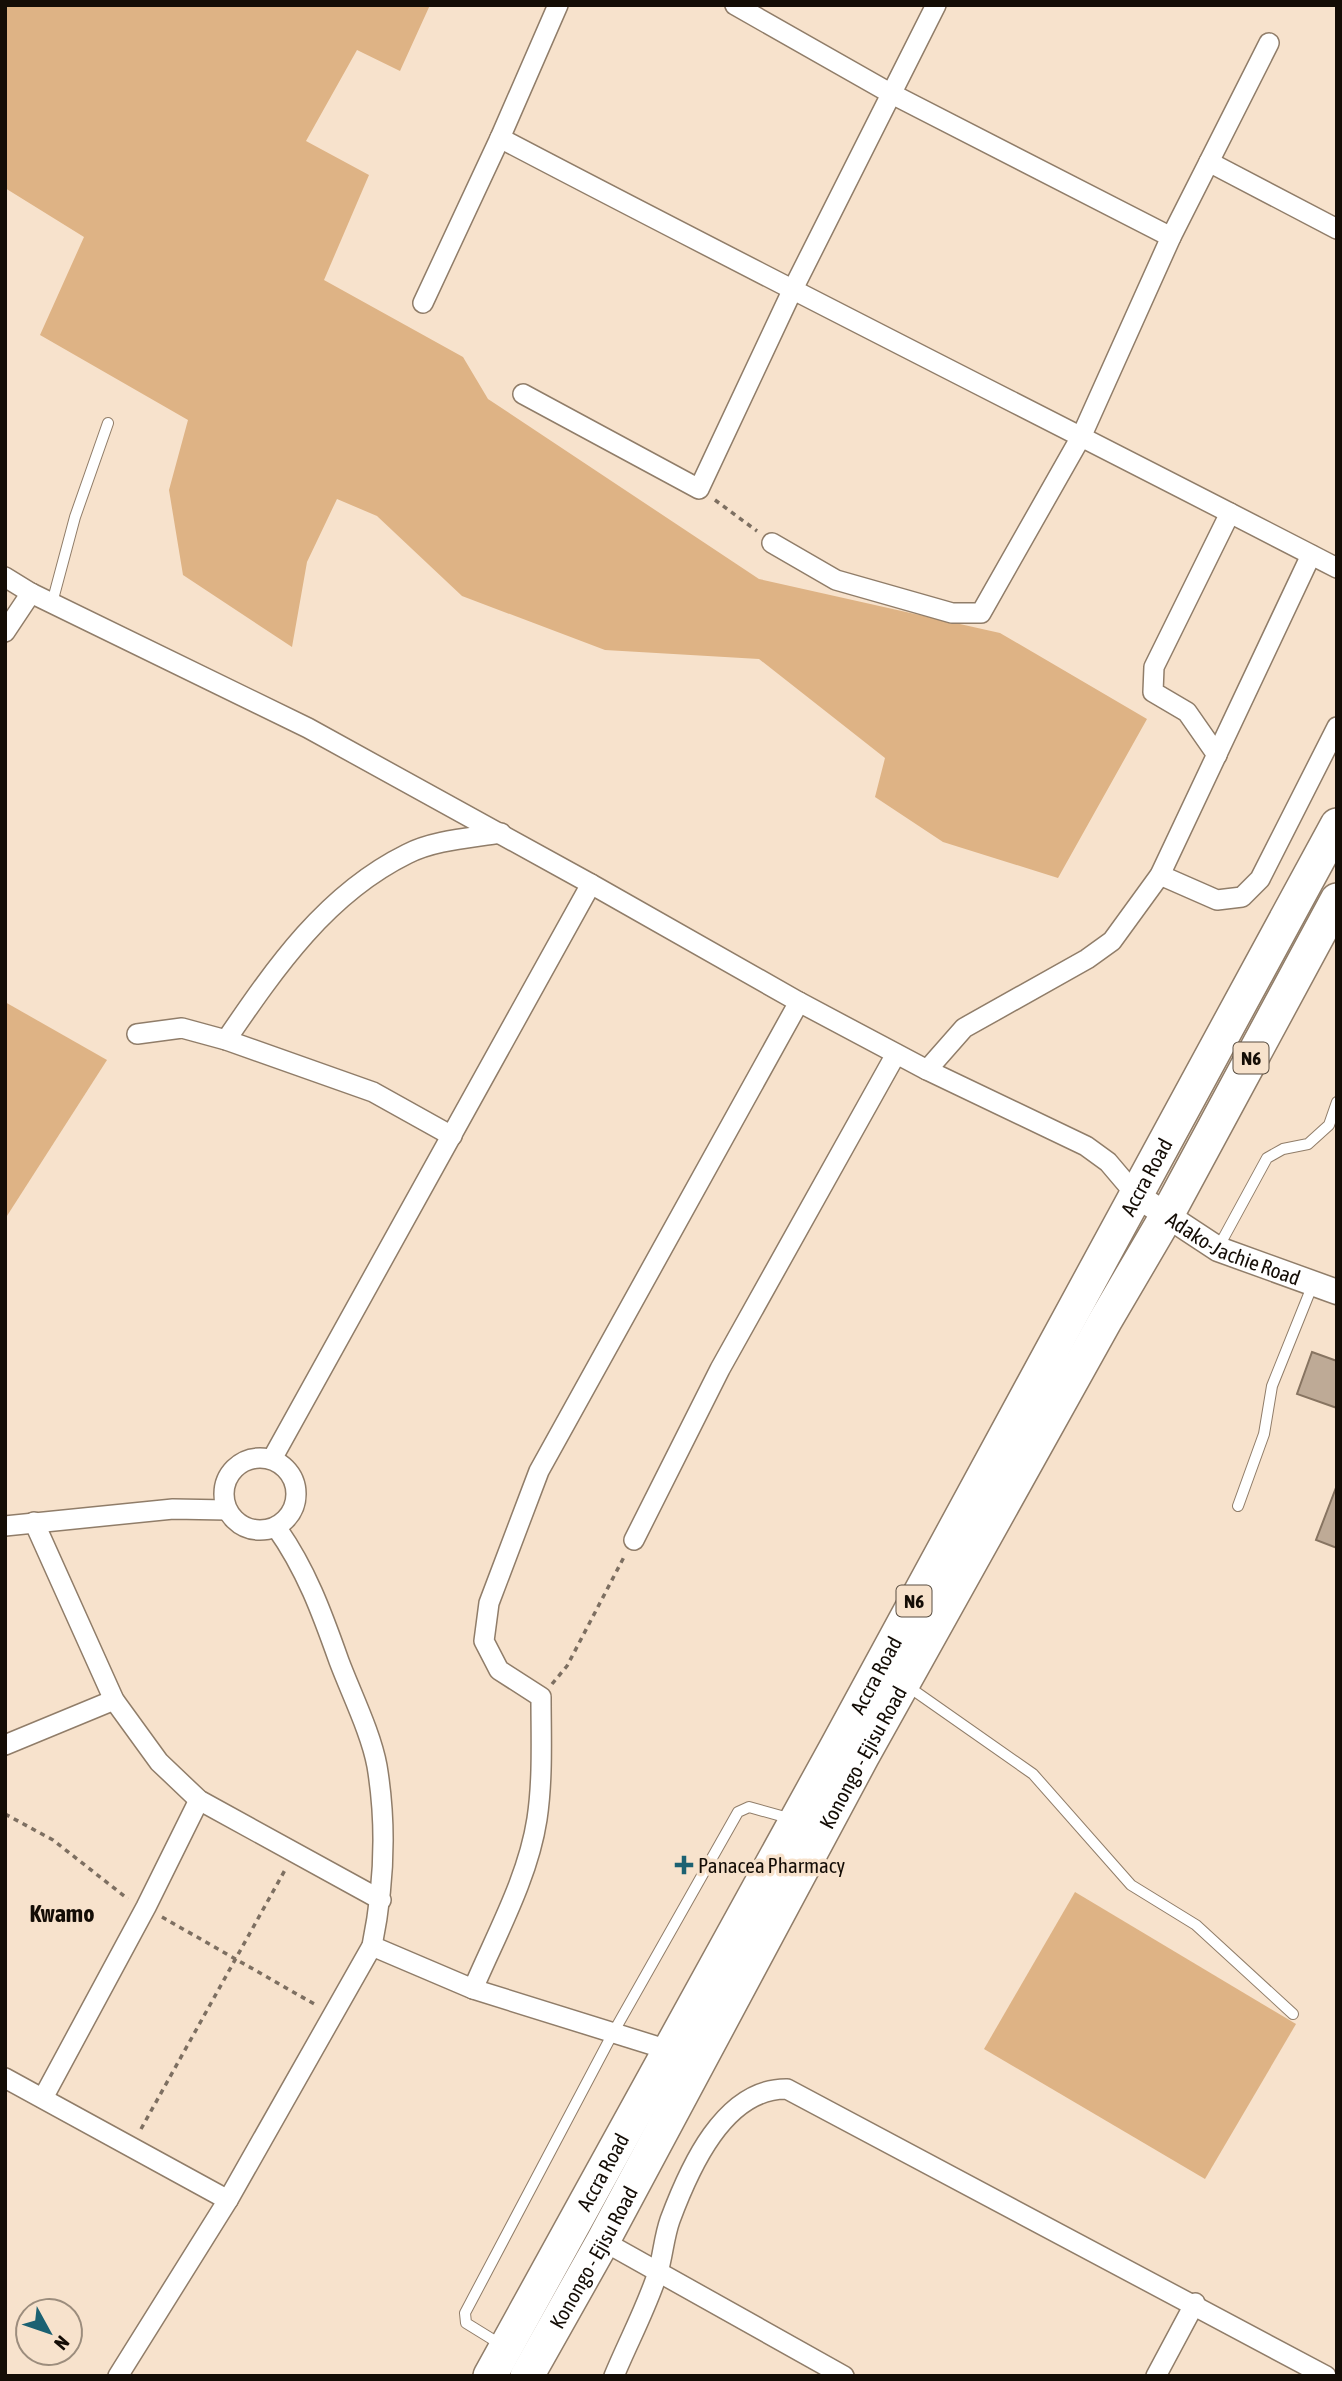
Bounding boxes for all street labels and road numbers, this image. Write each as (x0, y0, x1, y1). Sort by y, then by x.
road number: N6 (1234, 1042, 1268, 1074)
street label: Accra Road (1115, 1134, 1177, 1220)
street label: Adako-Jachie Road (1162, 1206, 1304, 1290)
road number: N6 (897, 1586, 932, 1616)
street label: Accra Road (845, 1632, 906, 1718)
street label: Konongo - Ejisu Road (814, 1682, 911, 1833)
street label: Accra Road (572, 2129, 633, 2215)
street label: Konongo - Ejisu Road (544, 2182, 642, 2333)

